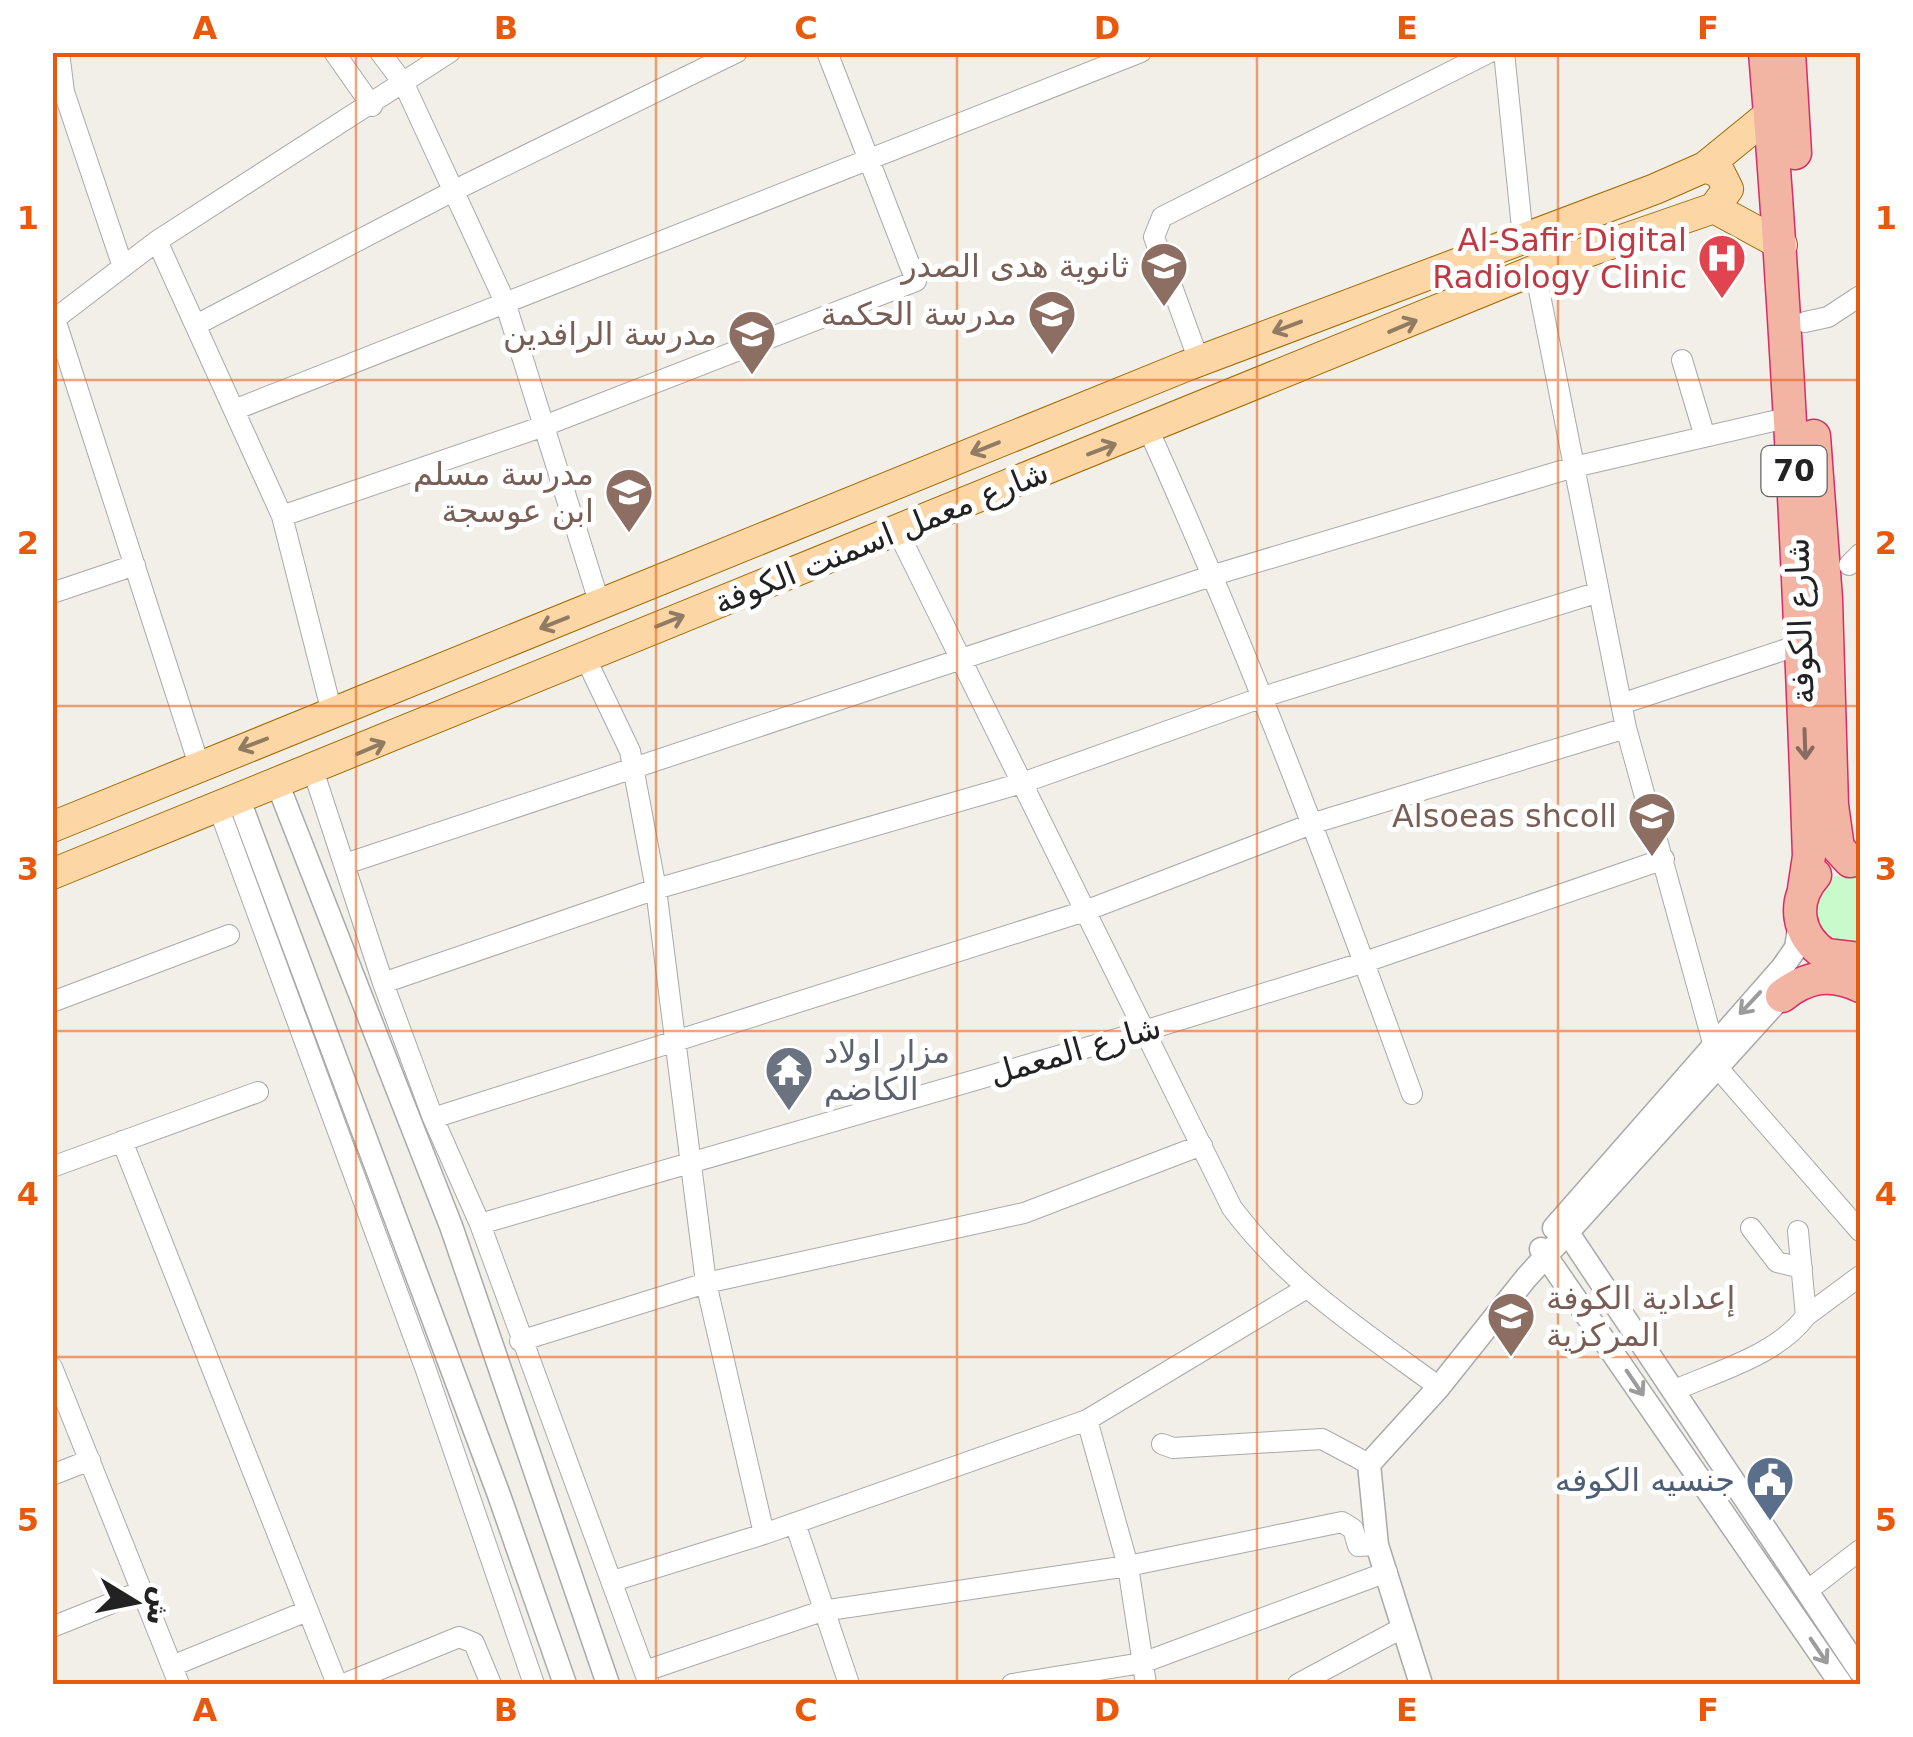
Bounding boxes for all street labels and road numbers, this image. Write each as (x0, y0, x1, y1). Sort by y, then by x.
road number: 70 (1762, 446, 1826, 496)
street label: شارع معمل اسمنت الكوفة (708, 452, 1054, 622)
street label: شارع الكوفة (1778, 537, 1822, 705)
street label: شارع المعمل (985, 1007, 1165, 1093)

